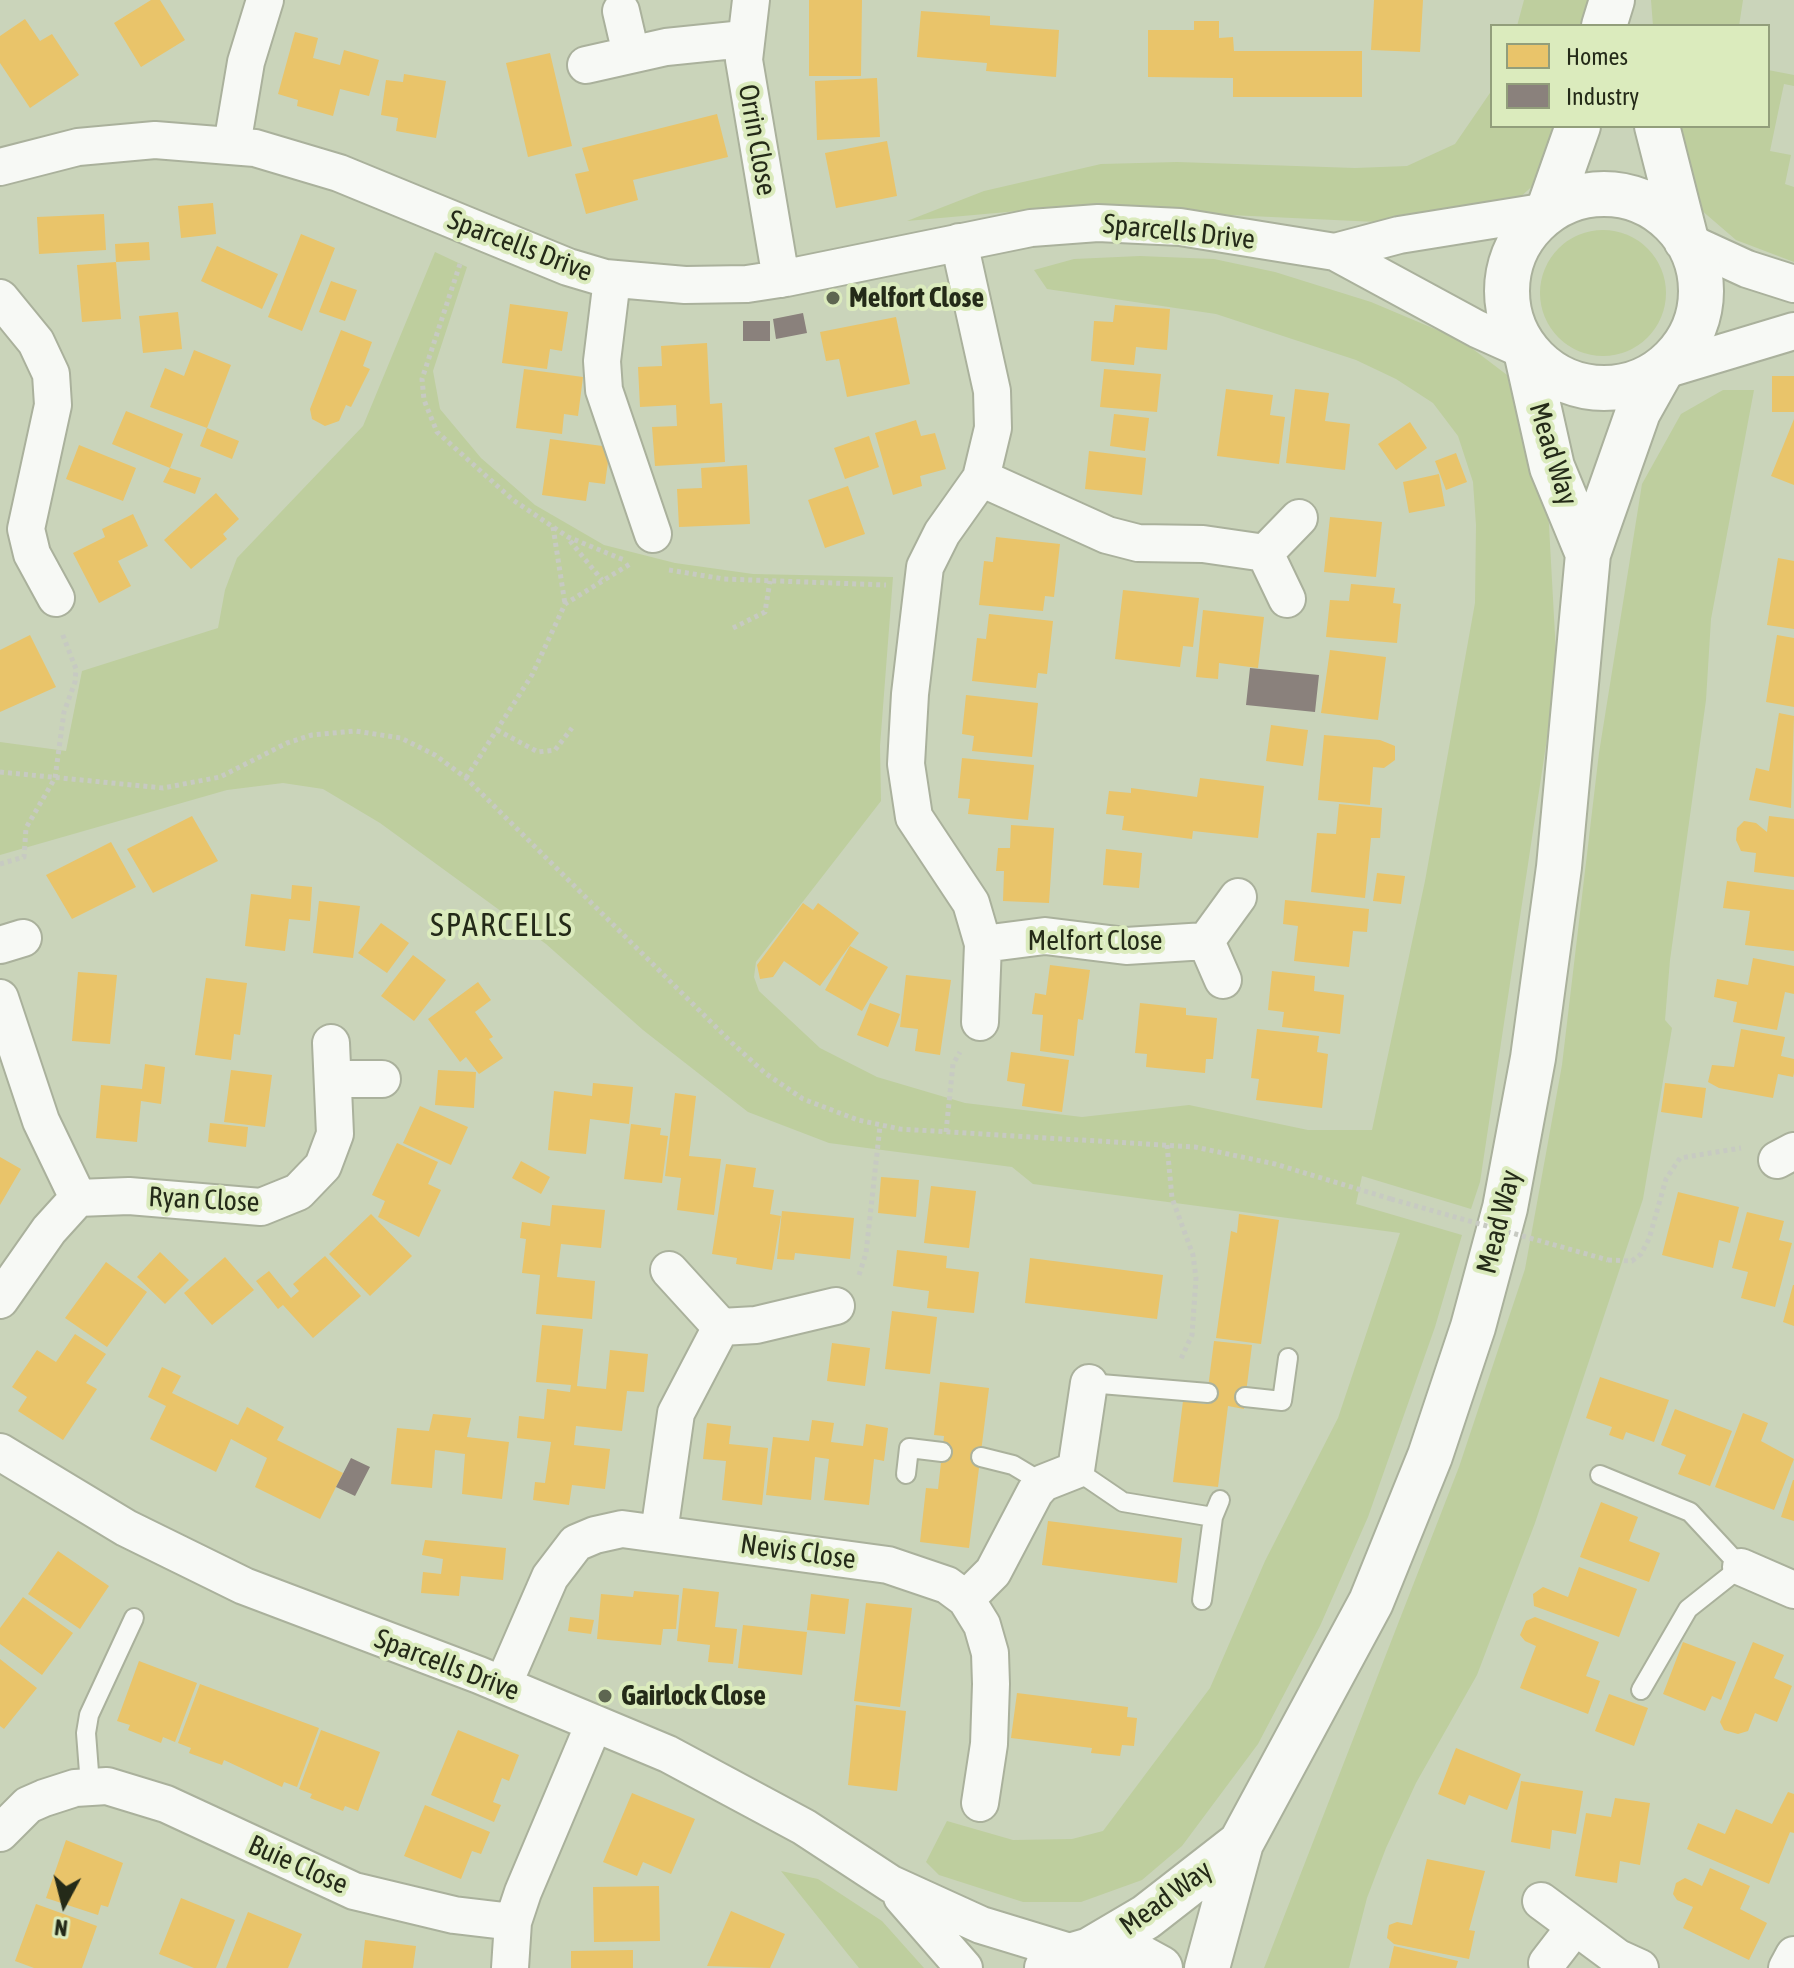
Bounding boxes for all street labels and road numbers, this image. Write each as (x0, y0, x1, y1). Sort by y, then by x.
street label: Orrin Close (731, 82, 783, 198)
street label: Sparcells Drive (443, 203, 597, 289)
street label: Sparcells Drive (1102, 207, 1256, 257)
street label: Mead Way (1521, 399, 1585, 509)
street label: Melfort Close (1027, 924, 1163, 958)
street label: Mead Way (1470, 1167, 1528, 1277)
street label: Ryan Close (148, 1180, 260, 1220)
street label: Nevis Close (738, 1527, 858, 1577)
street label: Sparcells Drive (370, 1622, 524, 1708)
street label: Buie Close (243, 1828, 353, 1902)
street label: Mead Way (1113, 1853, 1219, 1943)

